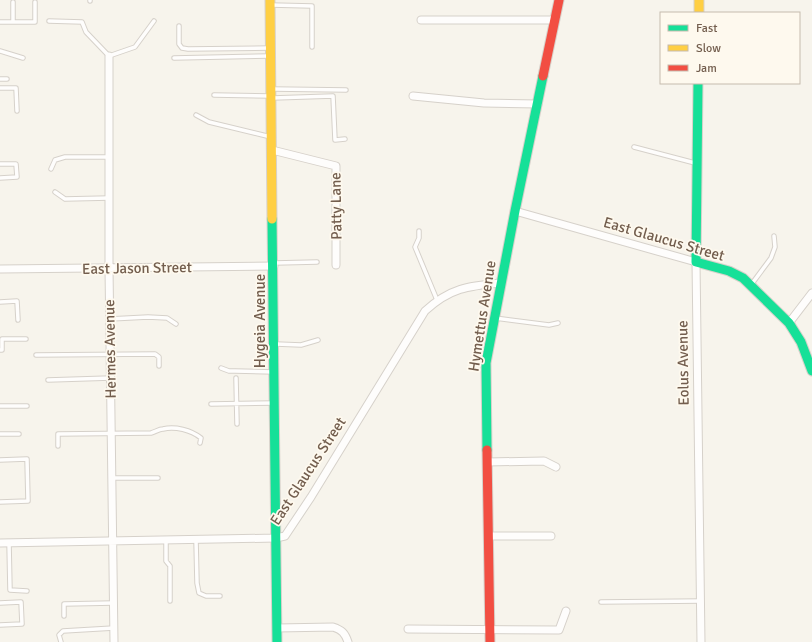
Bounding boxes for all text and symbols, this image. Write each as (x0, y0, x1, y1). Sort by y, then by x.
legend (660, 12, 800, 84)
text: Fast (696, 21, 717, 36)
text: Slow (696, 41, 721, 56)
text: Jam (696, 61, 717, 76)
street label: Patty Lane (326, 172, 346, 240)
street label: East Glaucus Street (601, 213, 727, 265)
street label: East Jason Street (82, 258, 192, 278)
street label: Hymettus Avenue (464, 259, 500, 373)
street label: Hygeia Avenue (251, 274, 269, 368)
street label: Hermes Avenue (100, 299, 120, 399)
street label: Eolus Avenue (673, 320, 693, 406)
street label: East Glaucus Street (266, 414, 350, 528)

